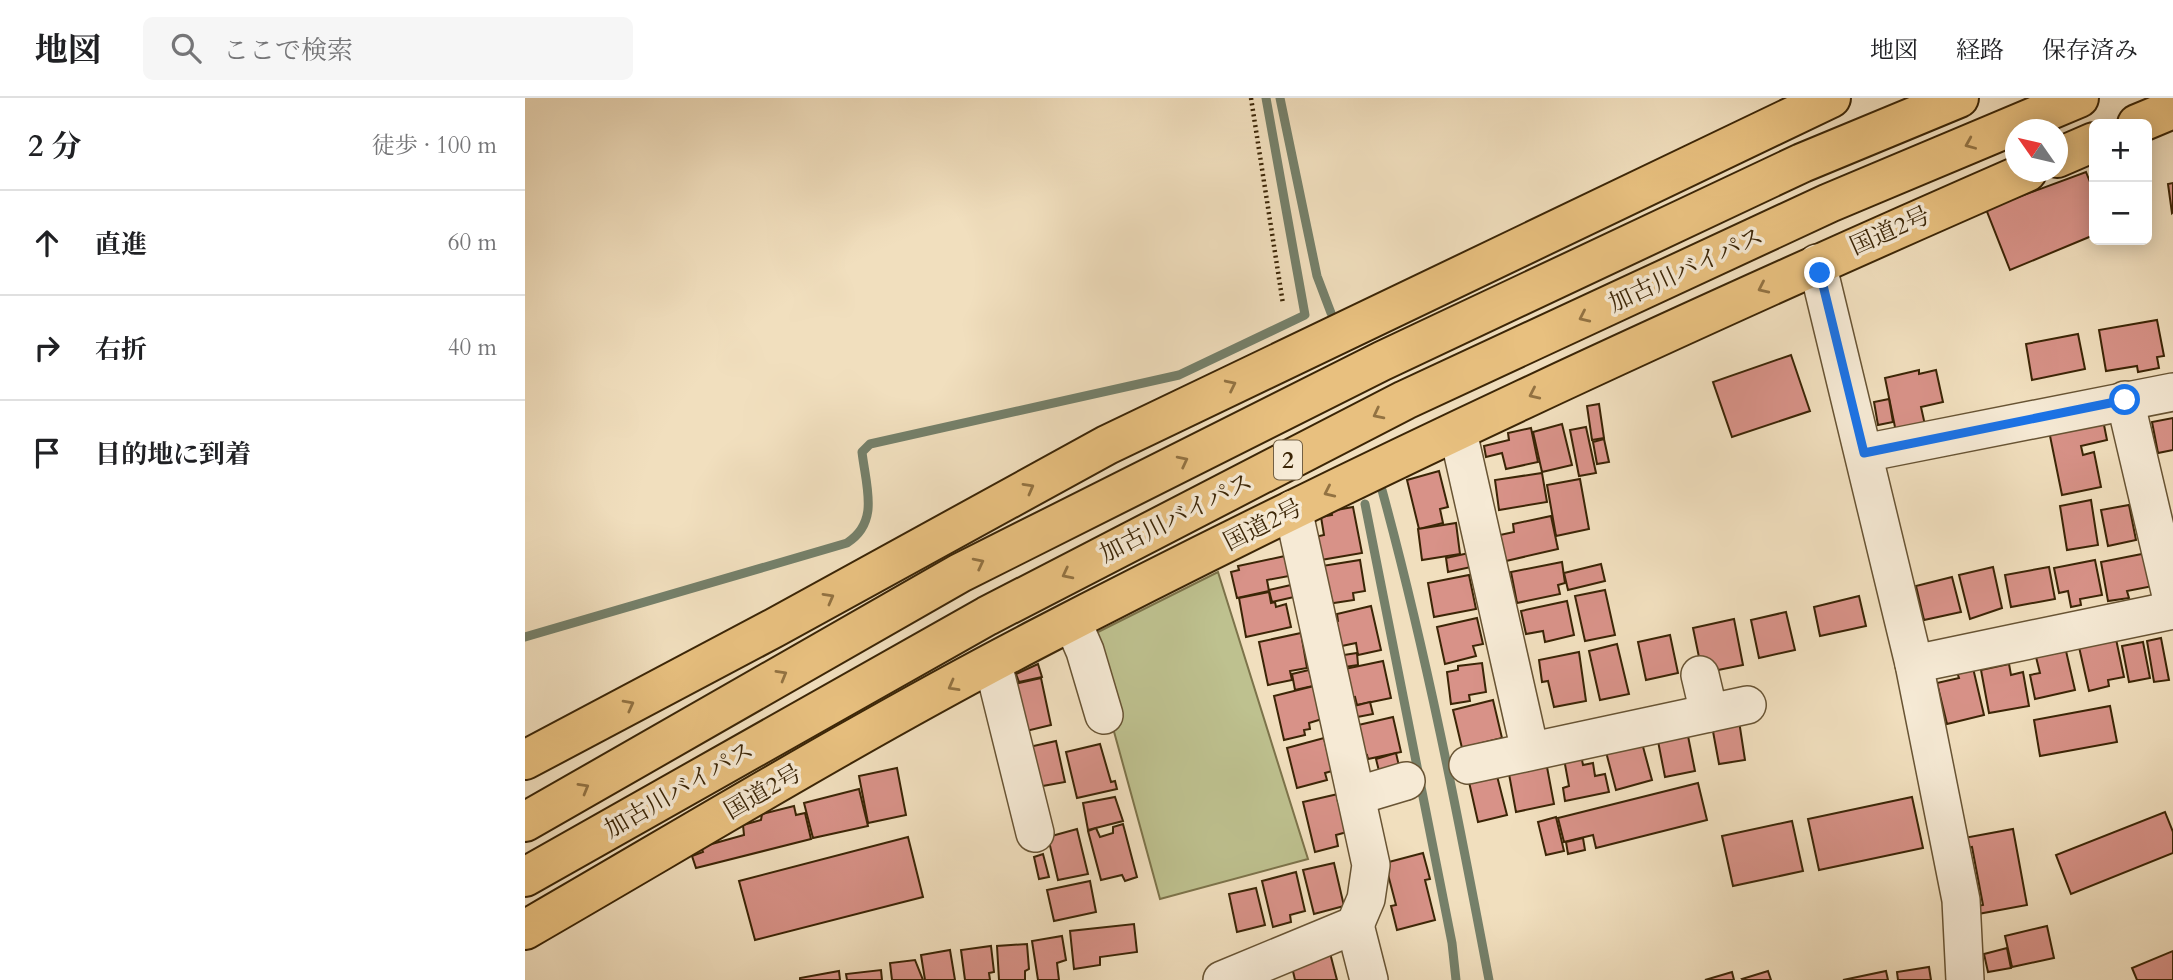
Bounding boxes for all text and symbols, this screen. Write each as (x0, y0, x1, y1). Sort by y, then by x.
search box (143, 17, 633, 80)
text: 地図 (35, 28, 101, 73)
icon: search (167, 29, 205, 67)
text: ここで検索 (223, 33, 353, 68)
text: 地図 (1870, 34, 1918, 67)
text: 経路 (1956, 34, 2004, 67)
text: 保存済み (2042, 34, 2138, 67)
north arrow (2005, 119, 2068, 182)
map controls (2089, 119, 2152, 245)
button: + (2089, 119, 2152, 182)
text: 2 分 (28, 126, 81, 167)
text: 徒歩 · 100 m (372, 130, 497, 161)
one-way arrow (1965, 135, 1977, 149)
button: − (2089, 182, 2152, 245)
street label: 国道2号 (1845, 199, 1935, 263)
street label: 加古川バイパス (1603, 220, 1769, 320)
icon: ahead (28, 224, 66, 262)
text: 直進 (95, 227, 147, 262)
text: 60 m (448, 227, 497, 258)
route end (1804, 257, 1835, 288)
one-way arrow (1758, 280, 1770, 294)
one-way arrow (1579, 309, 1591, 323)
icon: right (28, 329, 66, 367)
text: 右折 (95, 332, 147, 367)
text: 40 m (448, 332, 497, 363)
one-way arrow (1224, 379, 1236, 393)
route start (2109, 384, 2140, 415)
one-way arrow (1529, 386, 1541, 400)
one-way arrow (1373, 405, 1386, 419)
icon: arrive (28, 434, 66, 472)
text: 目的地に到着 (95, 437, 251, 472)
road number: 2 (1274, 440, 1302, 480)
one-way arrow (1176, 455, 1188, 469)
street label: 加古川バイパス (1094, 465, 1258, 571)
one-way arrow (1021, 483, 1034, 496)
one-way arrow (1324, 484, 1336, 498)
street label: 国道2号 (1218, 491, 1308, 559)
one-way arrow (972, 558, 985, 572)
one-way arrow (1062, 566, 1074, 580)
one-way arrow (822, 593, 835, 606)
one-way arrow (774, 670, 787, 683)
one-way arrow (947, 678, 960, 691)
one-way arrow (621, 700, 634, 713)
street label: 加古川バイパス (598, 734, 760, 846)
street label: 国道2号 (718, 757, 808, 827)
one-way arrow (577, 784, 590, 797)

